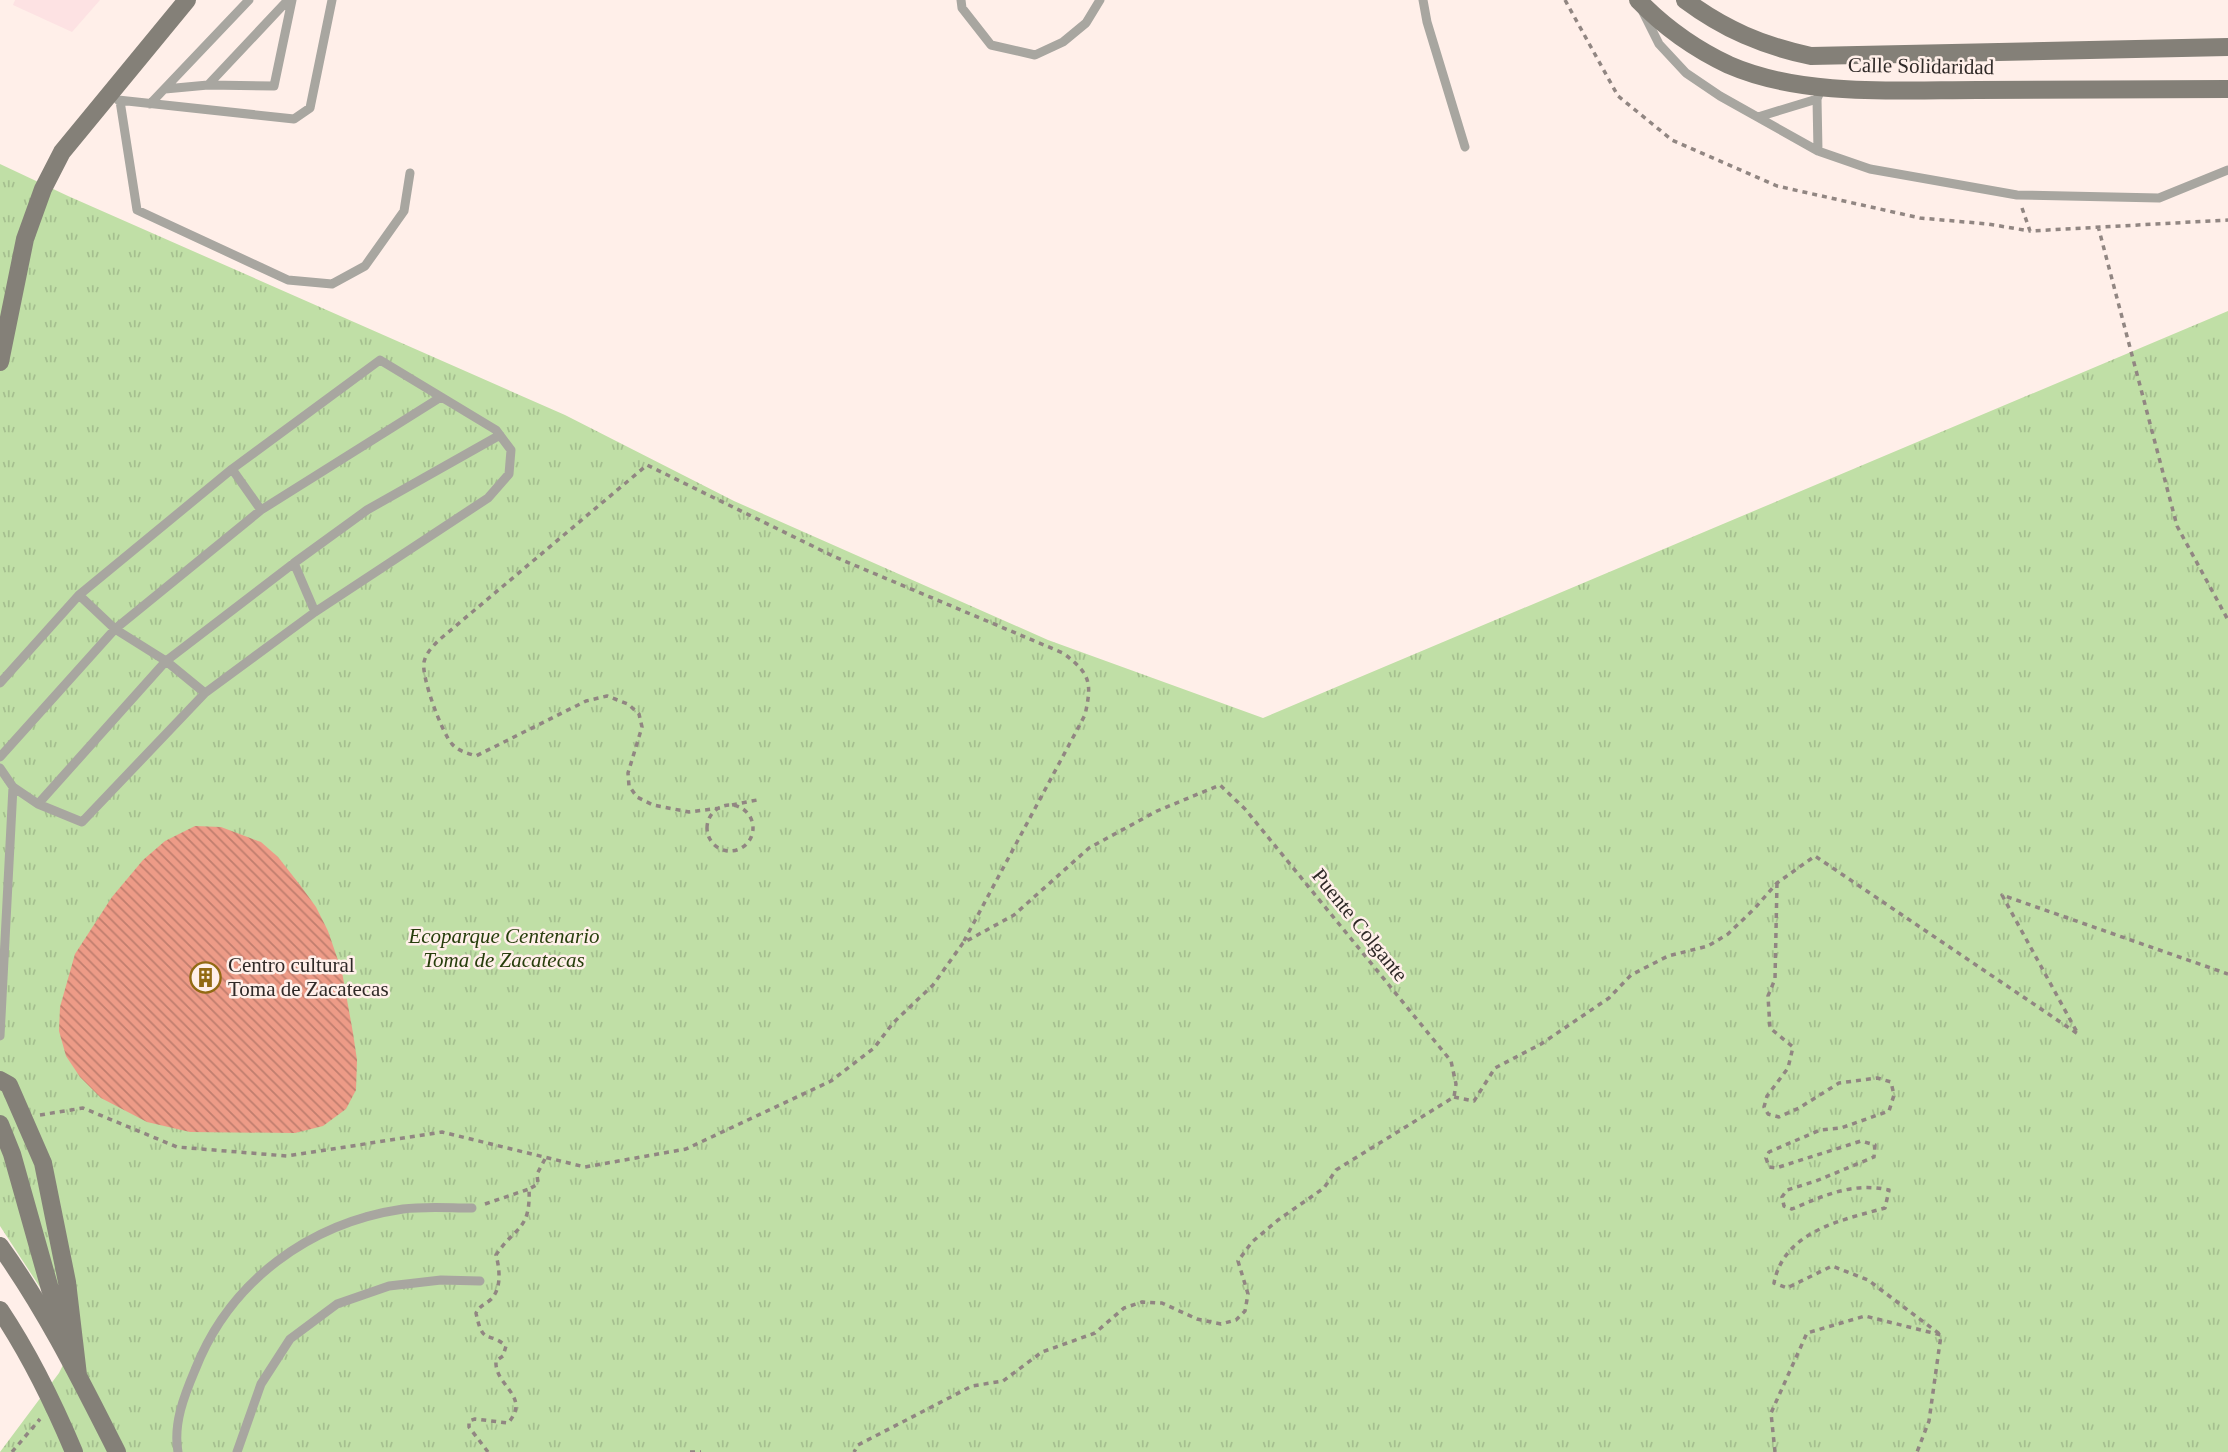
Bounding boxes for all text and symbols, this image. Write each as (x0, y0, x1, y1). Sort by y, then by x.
street label: Calle Solidaridad (1848, 53, 1995, 79)
street label: Puente Colgante (1307, 864, 1413, 986)
park label: Ecoparque Centenario Toma de Zacatecas (407, 924, 600, 972)
place label: Centro cultural Toma de Zacatecas (228, 953, 389, 1001)
building icon: Centro cultural Toma de Zacatecas (188, 960, 222, 994)

